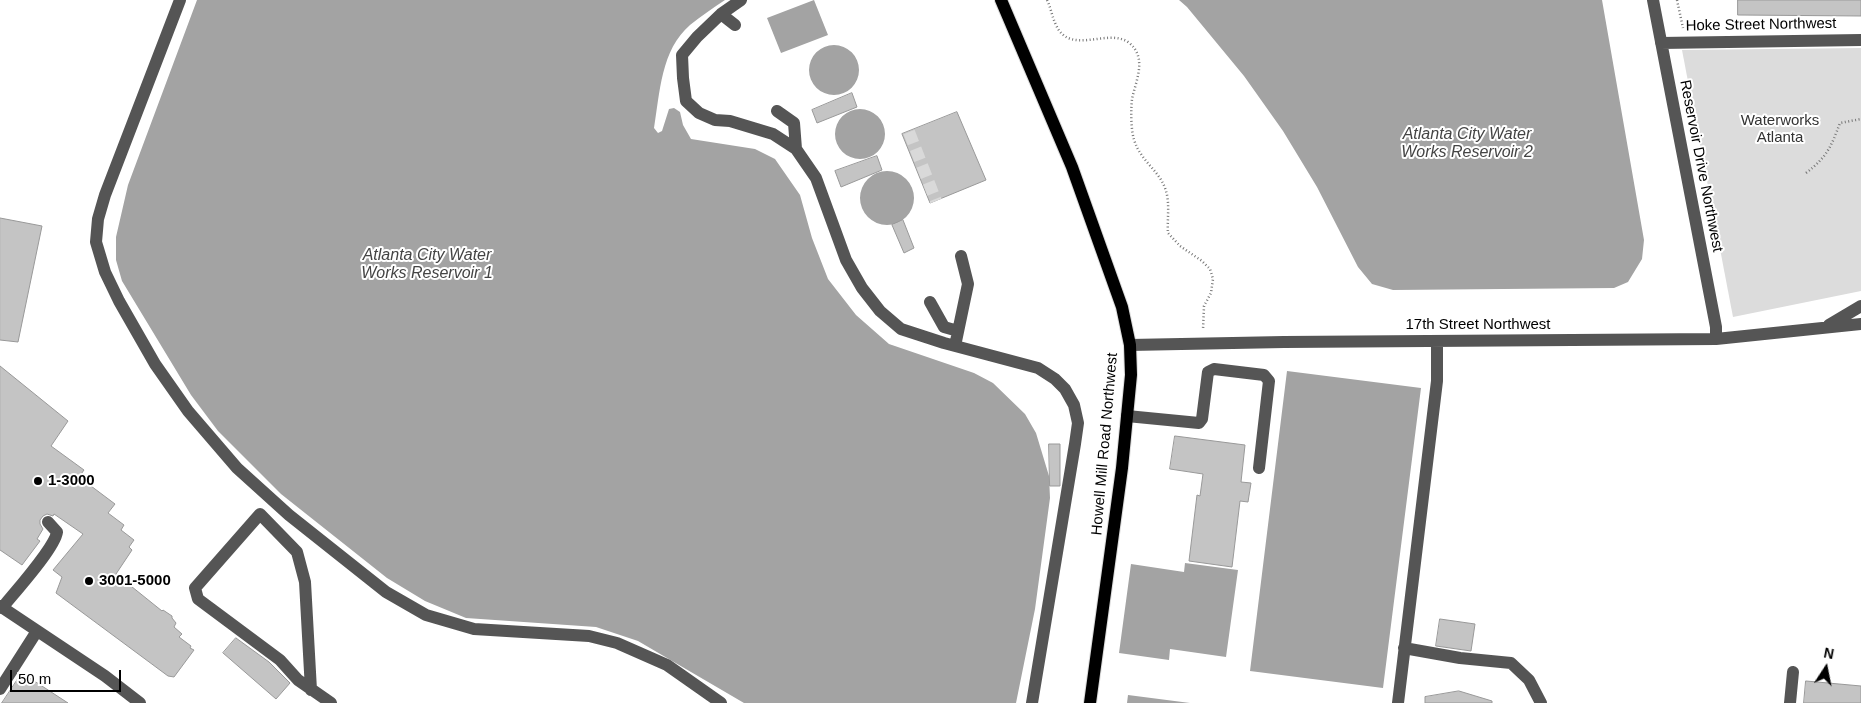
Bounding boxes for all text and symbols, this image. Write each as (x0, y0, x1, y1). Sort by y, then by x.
street label: Hoke Street Northwest (1685, 15, 1837, 35)
street label: Reservoir Drive Northwest (1675, 78, 1727, 254)
park label: Waterworks Atlanta (1741, 112, 1819, 147)
water label: Atlanta City Water Works Reservoir 2 (1401, 125, 1533, 163)
water label: Atlanta City Water Works Reservoir 1 (361, 246, 493, 284)
street label: 17th Street Northwest (1405, 316, 1551, 334)
street label: Howell Mill Road Northwest (1088, 352, 1122, 536)
place label: 1-3000 (48, 472, 95, 490)
marker: 1-3000 (32, 475, 44, 487)
place label: 3001-5000 (99, 572, 171, 590)
marker: 3001-5000 (83, 575, 95, 587)
north arrow (1801, 643, 1851, 693)
text: N (1822, 644, 1835, 662)
scale bar (12, 660, 124, 692)
text: 50 m (18, 670, 51, 687)

